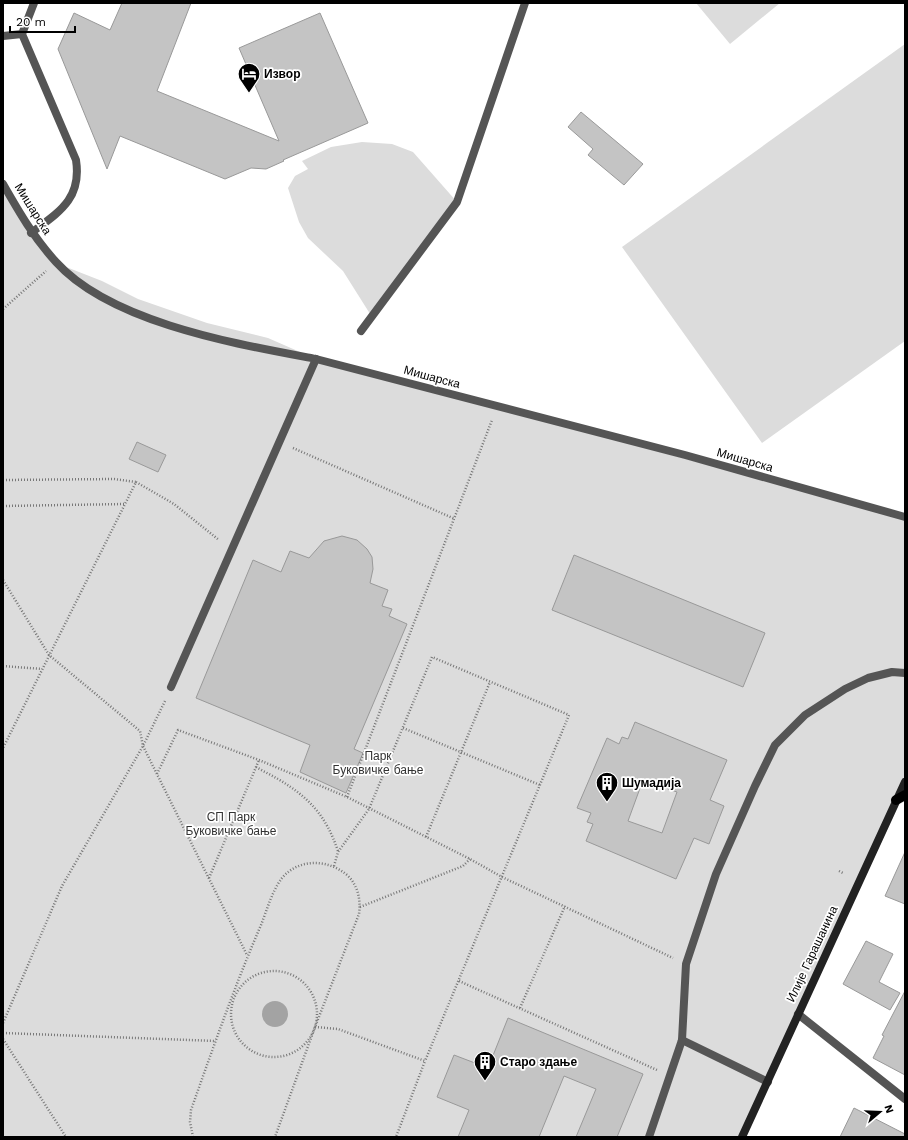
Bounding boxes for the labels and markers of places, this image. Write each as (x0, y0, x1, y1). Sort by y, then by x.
hotel icon: Извор (236, 61, 262, 94)
place label: Извор (264, 67, 300, 81)
building icon: Шумадија (594, 770, 620, 803)
place label: Шумадија (622, 776, 681, 790)
building icon: Старо здање (472, 1049, 498, 1082)
place label: Старо здање (500, 1055, 577, 1069)

